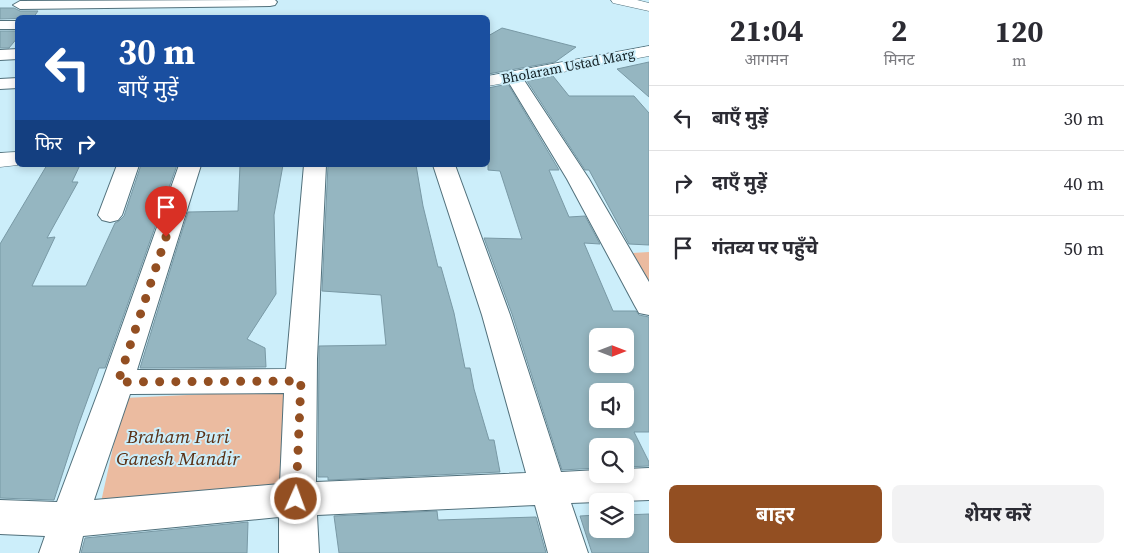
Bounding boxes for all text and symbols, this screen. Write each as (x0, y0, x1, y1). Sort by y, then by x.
text: 21:04 (729, 10, 803, 51)
text: 2 (891, 10, 907, 51)
text: 120 (995, 11, 1044, 52)
text: 30 m (118, 28, 195, 76)
icon: left (35, 35, 100, 100)
street label: Bholaram Ustad Marg (500, 43, 636, 89)
text: आगमन (744, 48, 788, 70)
text: मिनट (884, 48, 914, 70)
text: m (1012, 49, 1026, 71)
text: बाएँ मुड़ें (118, 73, 178, 103)
icon: left (669, 104, 697, 132)
text: बाएँ मुड़ें (712, 104, 768, 130)
text: 30 m (1063, 105, 1104, 131)
text: फिर (35, 130, 62, 156)
icon: right (72, 130, 100, 158)
icon: right (669, 169, 697, 197)
text: दाएँ मुड़ें (712, 169, 767, 195)
text: 40 m (1063, 170, 1104, 196)
pin (145, 186, 187, 237)
icon: arrive (152, 193, 180, 221)
icon: arrive (669, 234, 697, 262)
text: गंतव्य पर पहुँचे (712, 234, 818, 260)
text: 50 m (1063, 235, 1104, 261)
north arrow (589, 328, 634, 372)
map controls (589, 328, 634, 538)
button: sound (589, 383, 634, 428)
park label: Braham Puri Ganesh Mandir (116, 423, 241, 471)
button: search (589, 438, 634, 483)
position arrow (269, 472, 321, 524)
button: बाहर (669, 485, 882, 543)
button: शेयर करें (892, 485, 1104, 543)
button: layers (589, 493, 634, 538)

